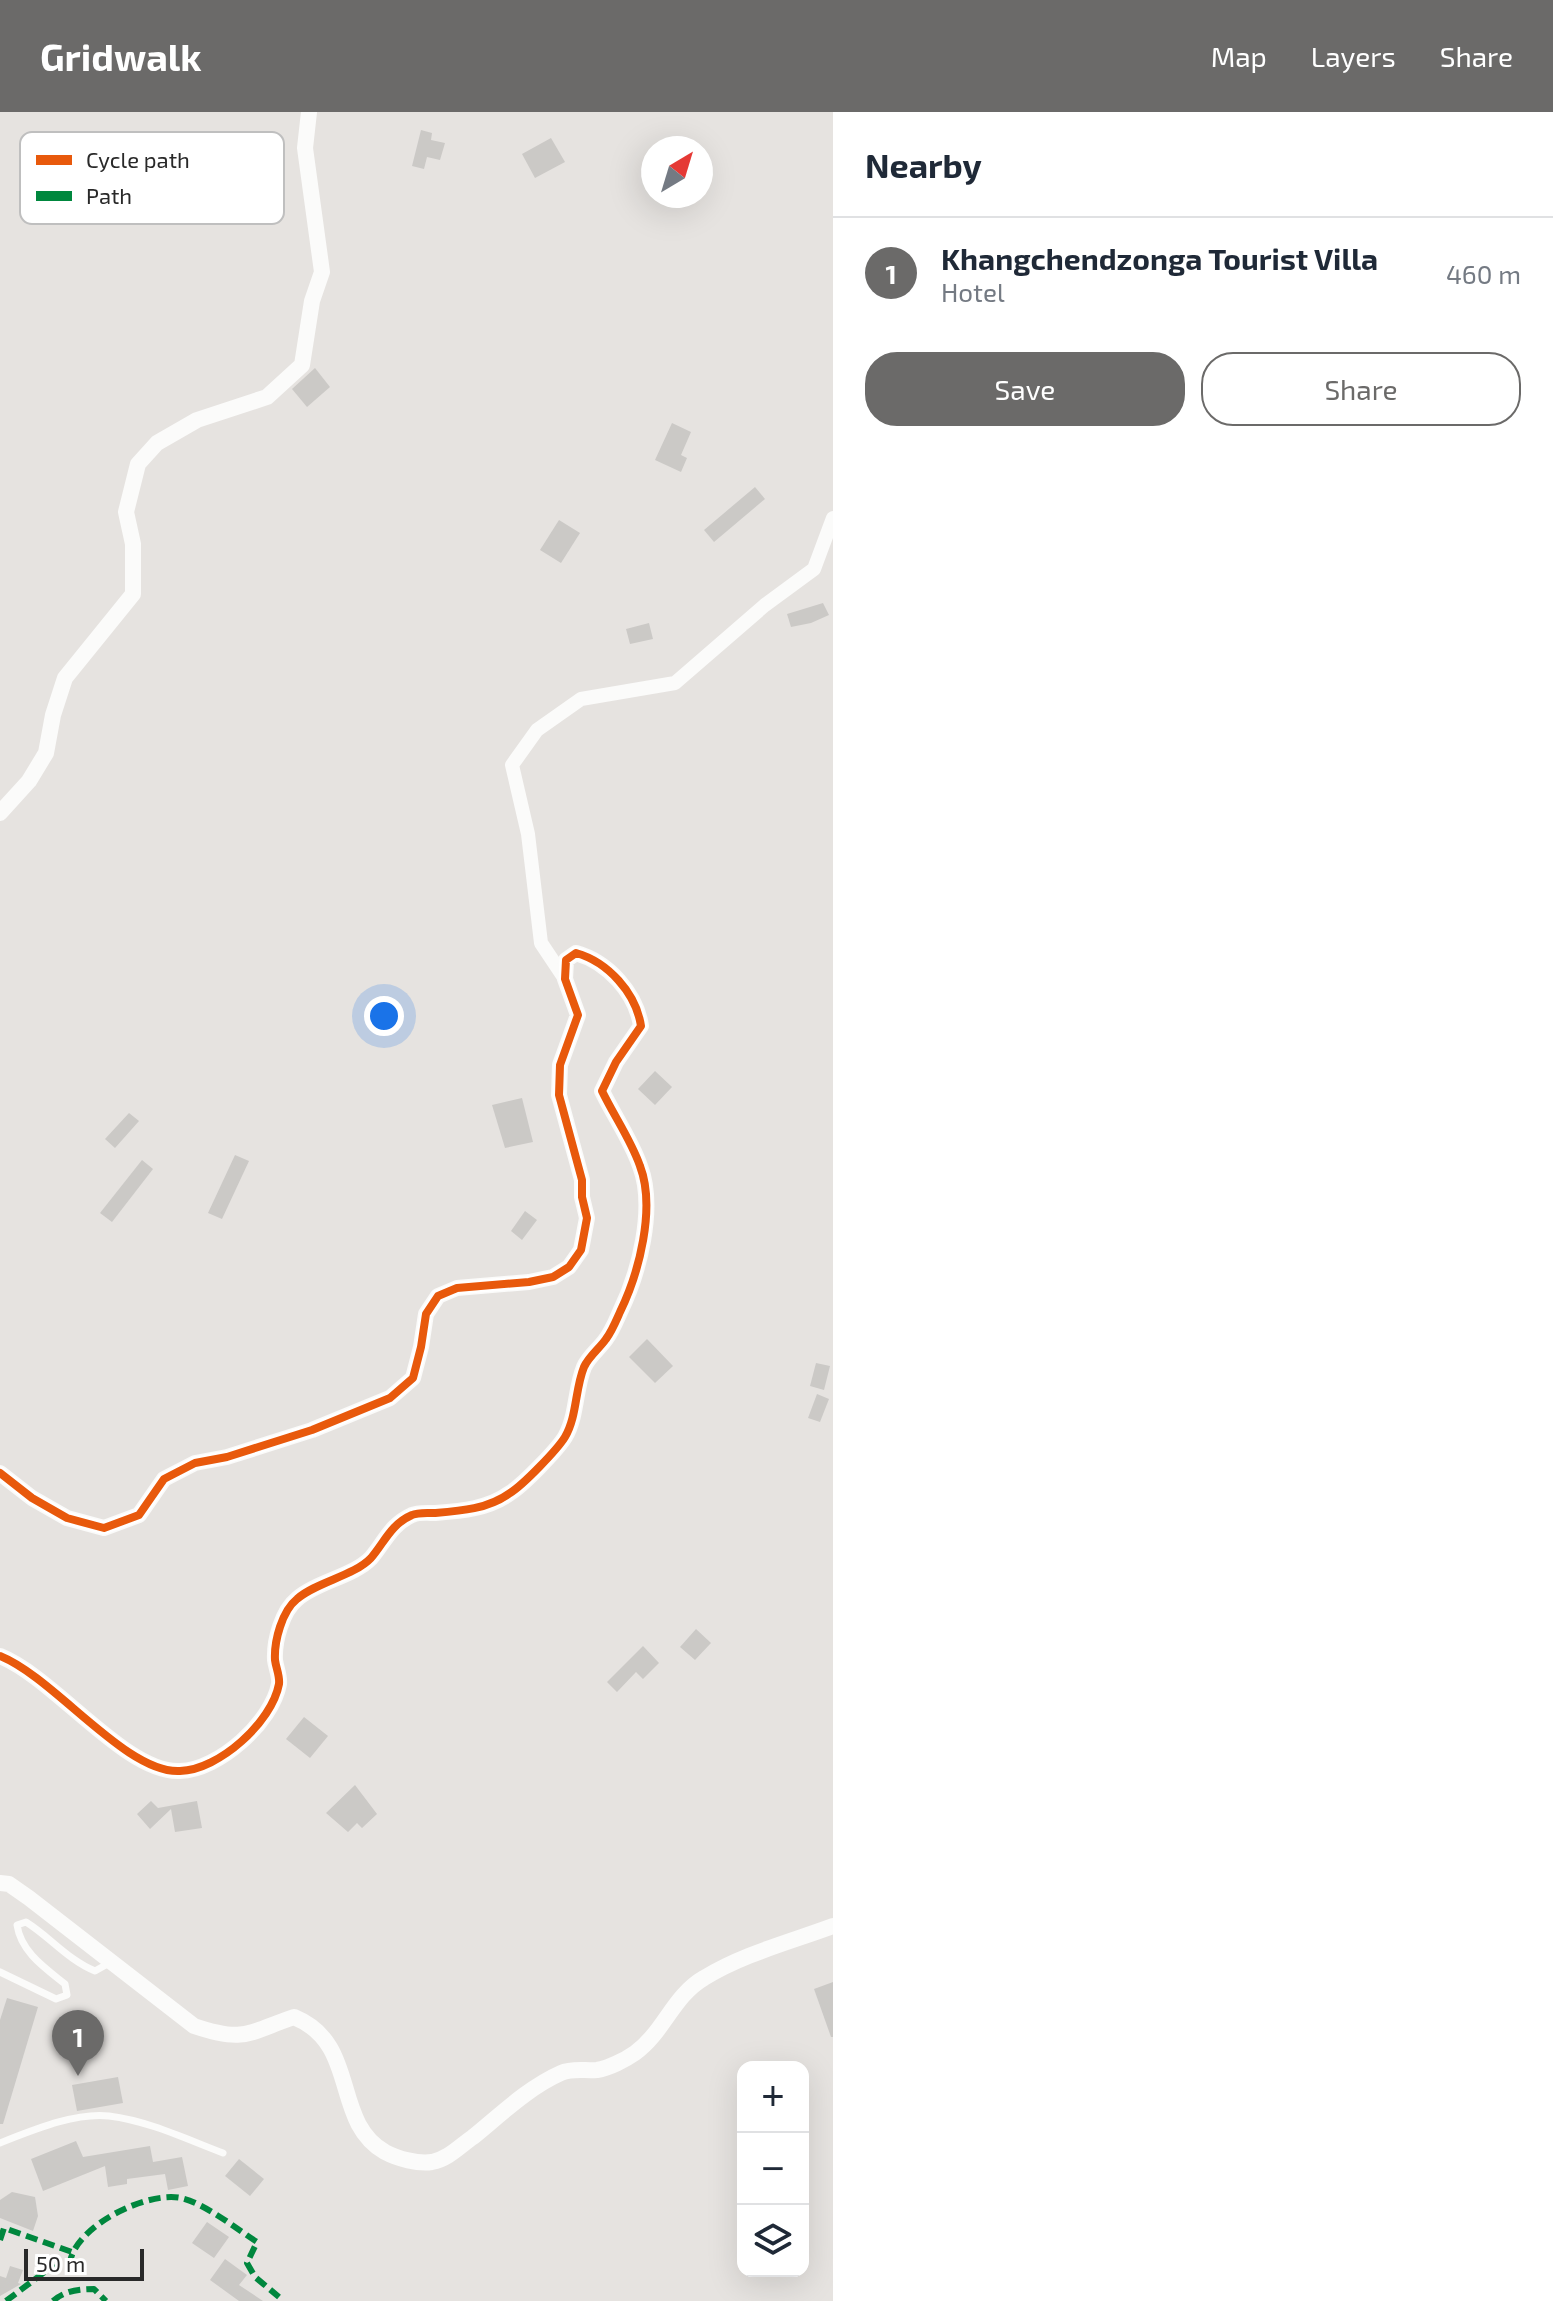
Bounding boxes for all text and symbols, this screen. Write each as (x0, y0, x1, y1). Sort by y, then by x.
text: Gridwalk (40, 33, 202, 79)
text: Map (1211, 39, 1267, 73)
text: Layers (1311, 39, 1396, 73)
text: Share (1440, 39, 1513, 73)
legend (20, 132, 284, 224)
north arrow (641, 136, 713, 208)
text: Nearby (865, 144, 982, 185)
text: Cycle path (86, 146, 190, 172)
text: Path (86, 182, 132, 208)
text: Khangchendzonga Tourist Villa (941, 240, 1378, 276)
text: 1 (885, 258, 897, 289)
text: 460 m (1446, 258, 1521, 289)
text: Hotel (941, 276, 1005, 307)
button: Save (865, 352, 1185, 426)
button: Share (1201, 352, 1521, 426)
your location (364, 996, 404, 1036)
pin: 1 (52, 2010, 104, 2076)
map controls (737, 2061, 809, 2277)
button: + (737, 2061, 809, 2133)
button: − (737, 2133, 809, 2205)
button: layers (737, 2205, 809, 2277)
scale bar (24, 2245, 144, 2281)
text: 50 m (36, 2250, 85, 2276)

